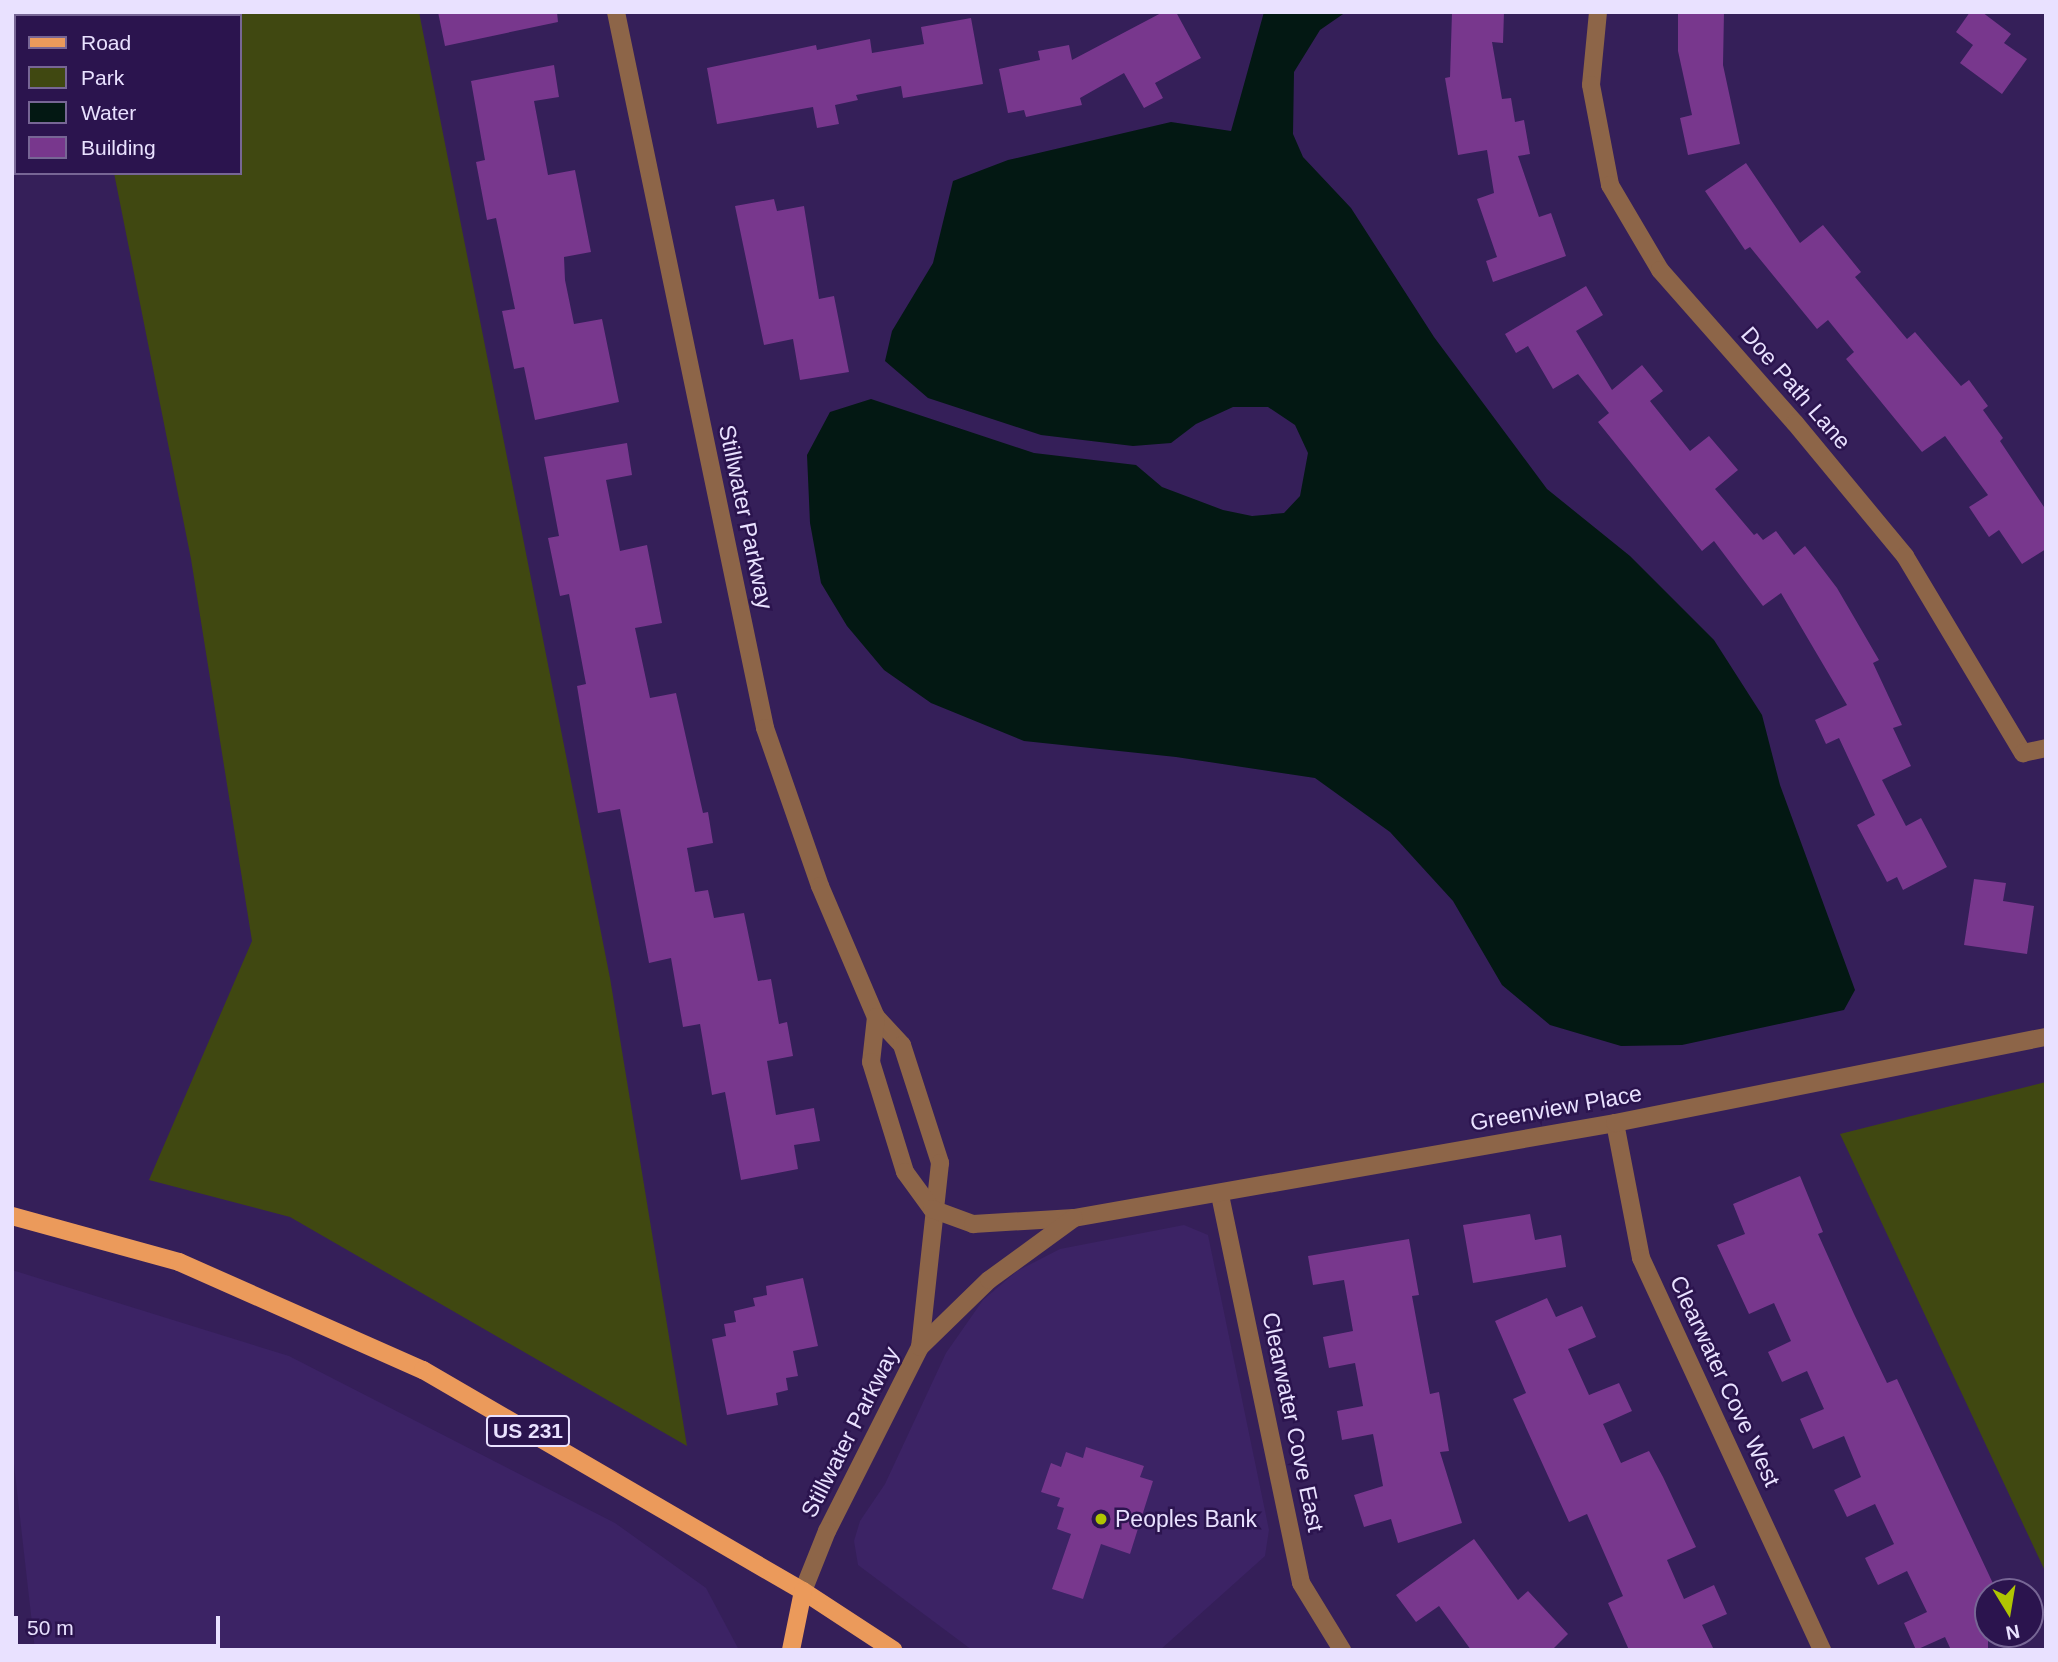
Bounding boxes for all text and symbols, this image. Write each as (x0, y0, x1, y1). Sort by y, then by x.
legend (14, 14, 242, 175)
text: Road (81, 31, 131, 54)
text: Park (81, 66, 124, 89)
text: Water (81, 101, 136, 124)
text: Building (81, 136, 156, 159)
street label: Doe Path Lane (1735, 321, 1857, 455)
street label: Stillwater Parkway (713, 422, 779, 612)
street label: Greenview Place (1468, 1079, 1644, 1137)
street label: Clearwater Cove West (1664, 1271, 1786, 1491)
street label: Clearwater Cove East (1256, 1310, 1330, 1534)
street label: Stillwater Parkway (795, 1342, 905, 1522)
road number: US 231 (484, 1414, 572, 1448)
place label: Peoples Bank (1115, 1505, 1257, 1533)
marker: Peoples Bank (1093, 1511, 1109, 1527)
north arrow (1974, 1578, 2044, 1648)
scale bar (18, 1602, 224, 1646)
text: 50 m (27, 1616, 74, 1639)
text: N (2004, 1621, 2021, 1644)

